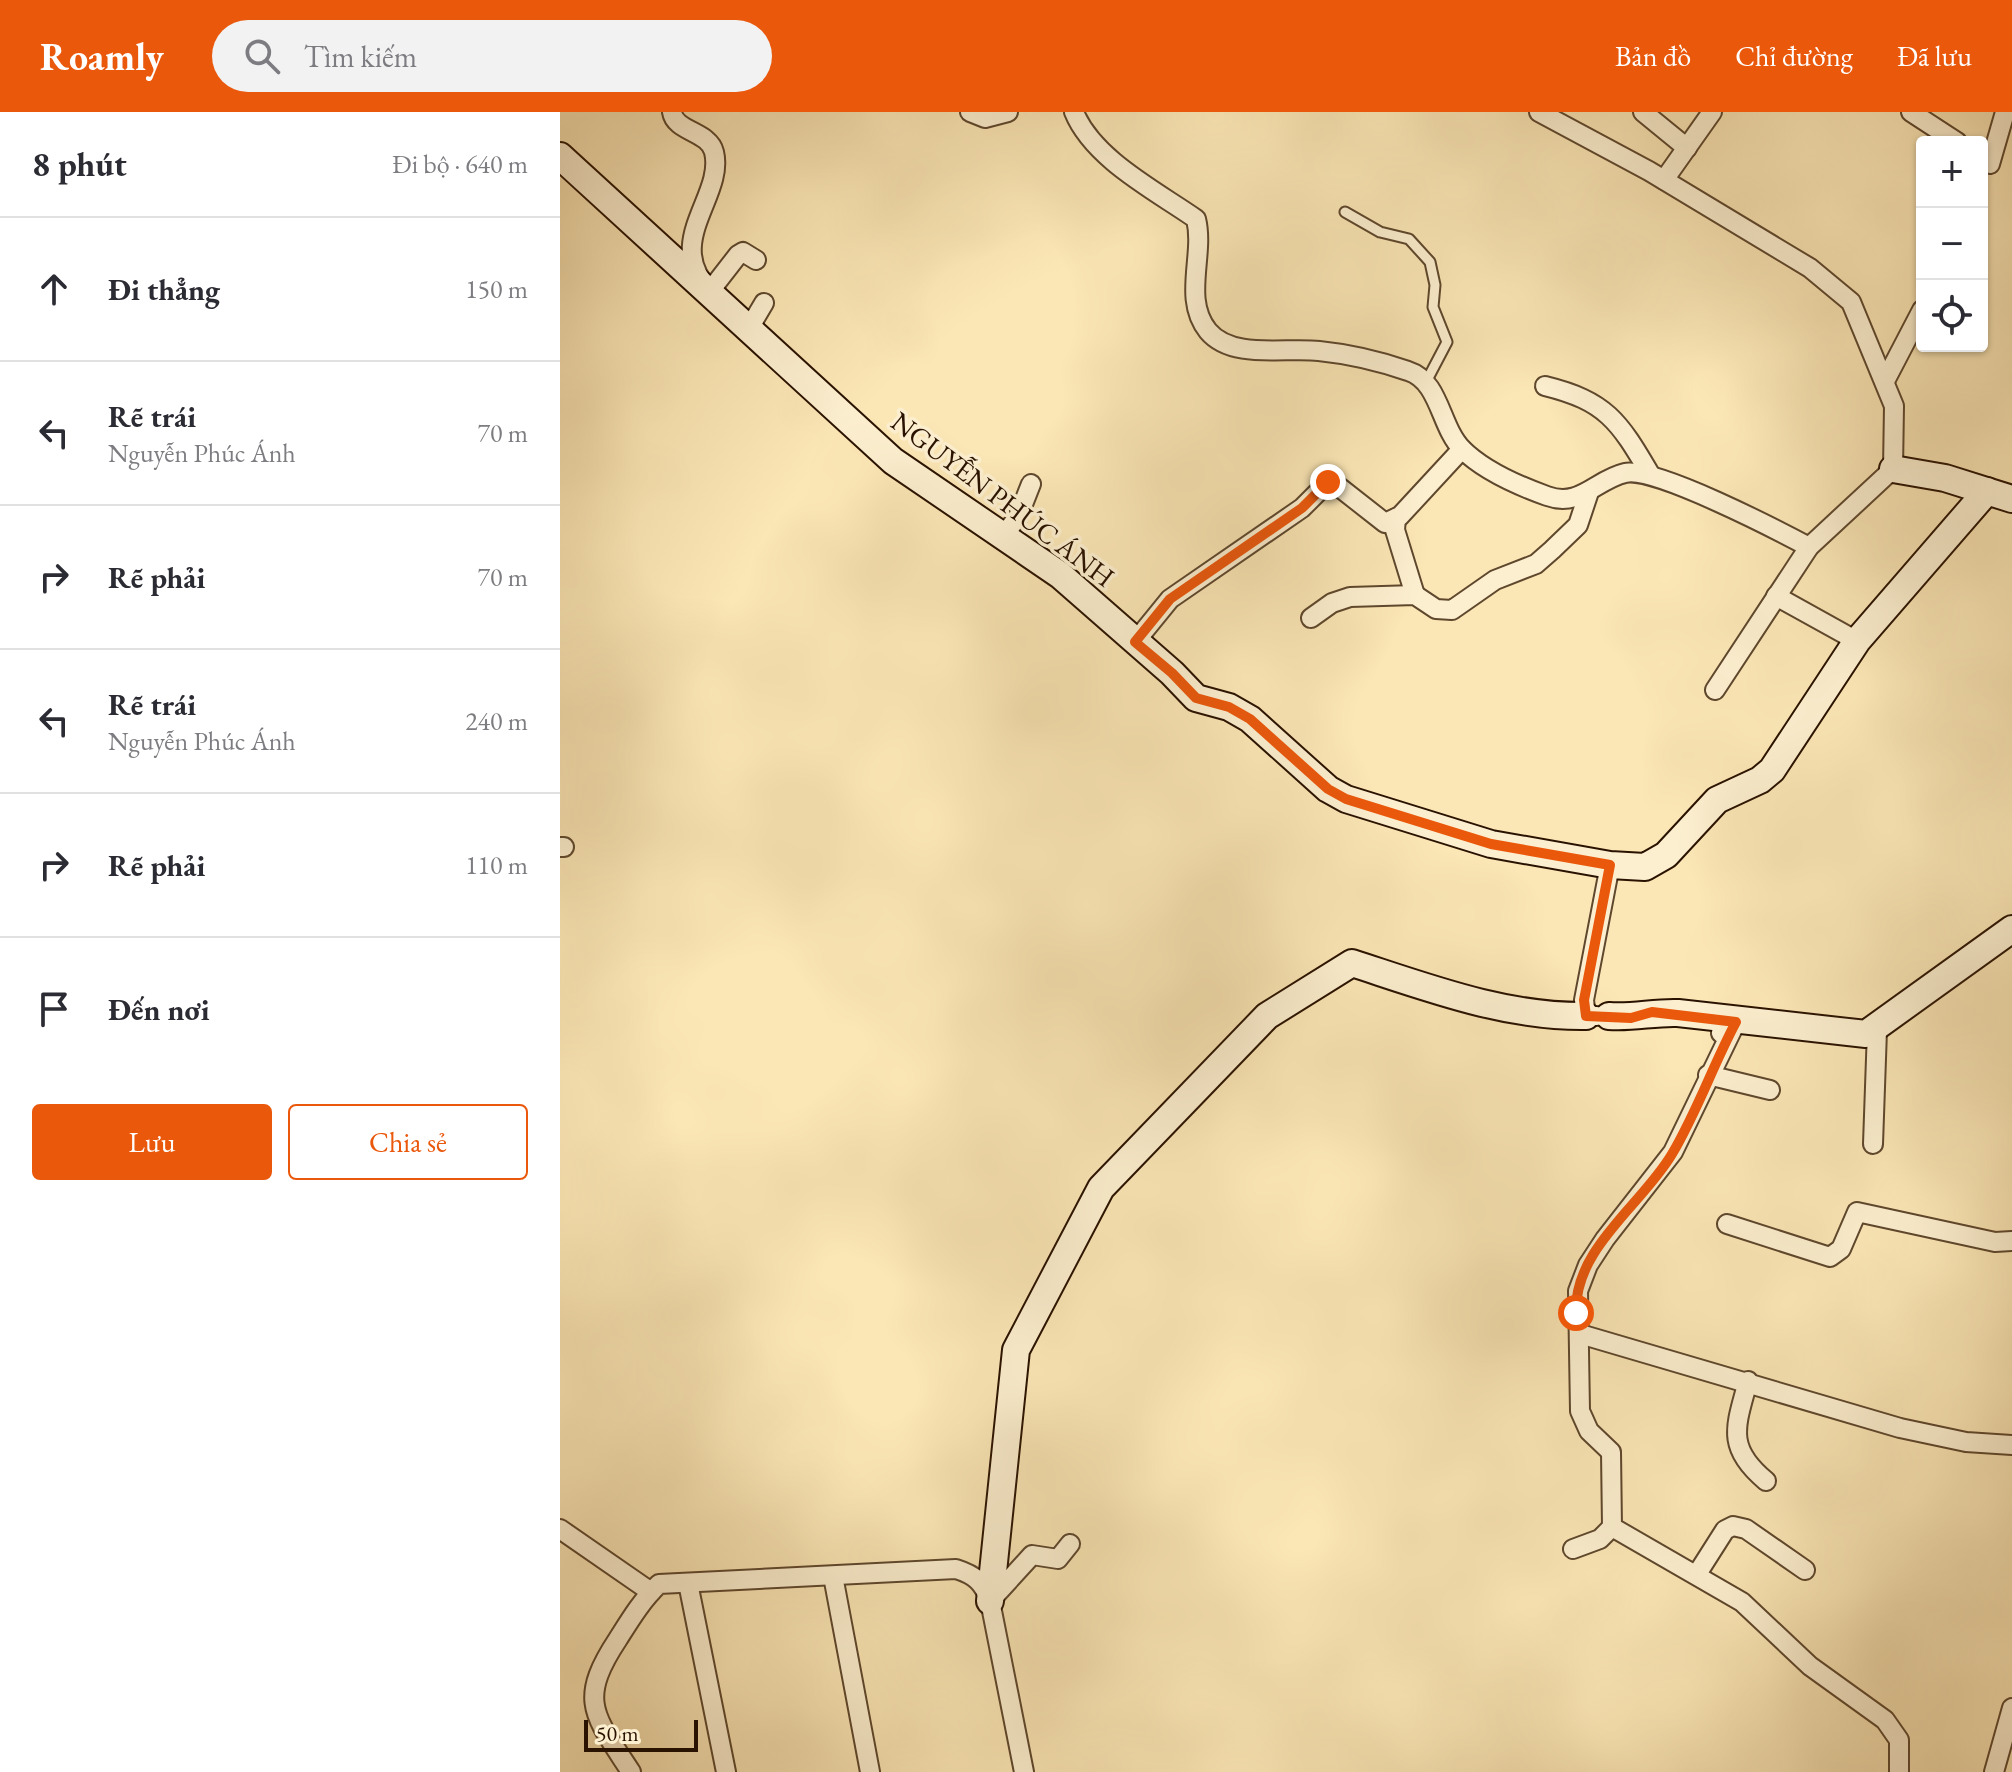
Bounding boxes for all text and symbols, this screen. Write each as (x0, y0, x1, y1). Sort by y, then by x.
search box (212, 20, 772, 92)
text: Roamly (40, 32, 164, 81)
icon: search (240, 34, 284, 78)
text: Tìm kiếm (304, 37, 417, 76)
text: Bản đồ (1615, 38, 1691, 74)
text: Chỉ đường (1735, 38, 1853, 74)
text: Đã lưu (1897, 38, 1972, 74)
map controls (1916, 136, 1988, 352)
button: + (1916, 136, 1988, 208)
text: 8 phút (32, 142, 127, 186)
text: Đi bộ · 640 m (392, 147, 528, 181)
button: − (1916, 208, 1988, 280)
icon: ahead (32, 267, 76, 311)
text: Đi thẳng (108, 270, 220, 309)
text: 150 m (465, 272, 528, 306)
button: locate (1916, 280, 1988, 352)
text: Rẽ trái (108, 397, 196, 436)
street label: NGUYỄN PHÚC ÁNH (884, 403, 1122, 595)
icon: left (32, 411, 76, 455)
text: 70 m (478, 416, 528, 450)
text: Nguyễn Phúc Ánh (108, 436, 296, 470)
route end (1310, 464, 1346, 500)
icon: right (32, 555, 76, 599)
text: Rẽ phải (108, 558, 205, 597)
text: 70 m (478, 560, 528, 594)
text: Rẽ trái (108, 685, 196, 724)
icon: left (32, 699, 76, 743)
text: 240 m (465, 704, 528, 738)
text: Nguyễn Phúc Ánh (108, 724, 296, 758)
icon: right (32, 843, 76, 887)
text: Rẽ phải (108, 846, 205, 885)
text: 110 m (465, 848, 528, 882)
icon: arrive (32, 987, 76, 1031)
text: Đến nơi (108, 990, 210, 1029)
button: Lưu (32, 1104, 272, 1180)
button: Chia sẻ (288, 1104, 528, 1180)
route start (1558, 1295, 1594, 1331)
scale bar (584, 1716, 698, 1752)
text: 50 m (596, 1719, 639, 1748)

